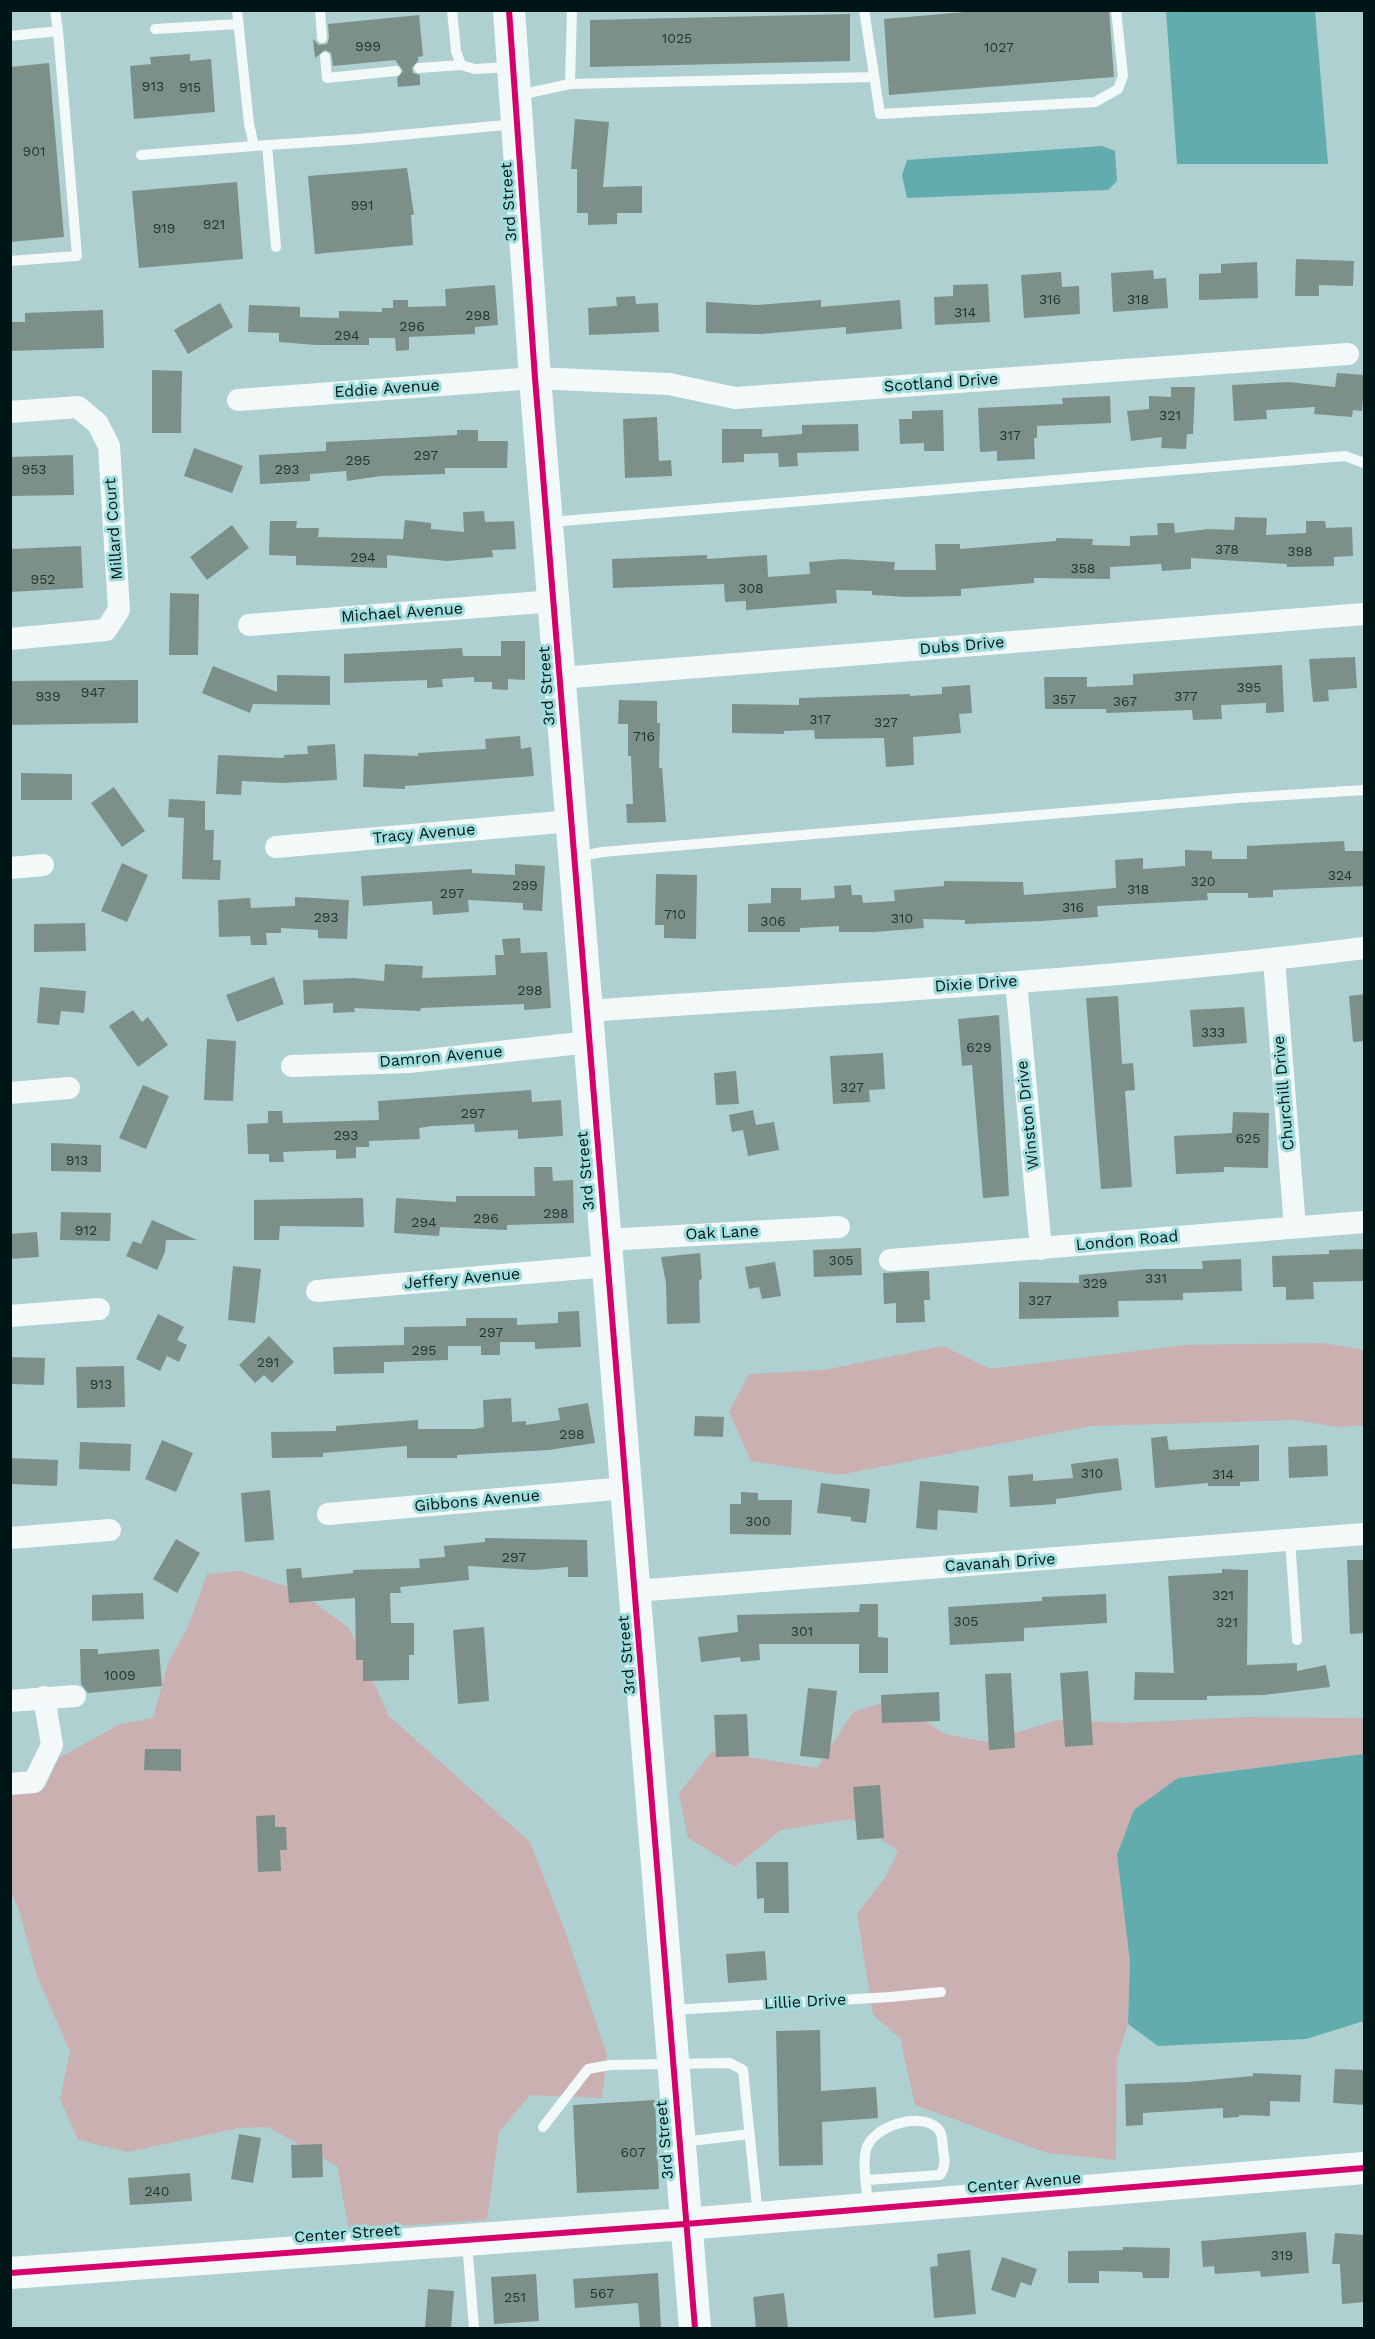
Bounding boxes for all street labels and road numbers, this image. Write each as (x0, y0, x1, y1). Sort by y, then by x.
street label: 3rd Street (497, 162, 521, 242)
street label: Scotland Drive (883, 369, 999, 397)
street label: Eddie Avenue (334, 376, 440, 402)
street label: Millard Court (101, 478, 127, 580)
street label: Michael Avenue (340, 599, 464, 627)
street label: Dubs Drive (919, 633, 1005, 659)
street label: 3rd Street (535, 646, 559, 726)
street label: Tracy Avenue (372, 820, 476, 848)
street label: Dixie Drive (934, 972, 1018, 996)
street label: Churchill Drive (1269, 1035, 1299, 1151)
street label: Damron Avenue (379, 1042, 503, 1072)
street label: Winston Drive (1013, 1060, 1043, 1170)
street label: 3rd Street (573, 1131, 599, 1211)
street label: Oak Lane (685, 1221, 759, 1245)
street label: London Road (1075, 1227, 1179, 1255)
street label: Jeffery Avenue (403, 1264, 521, 1294)
street label: Gibbons Avenue (413, 1486, 541, 1516)
street label: Cavanah Drive (944, 1550, 1056, 1576)
street label: 3rd Street (614, 1615, 640, 1695)
street label: Lillie Drive (763, 1990, 847, 2014)
street label: 3rd Street (652, 2100, 678, 2180)
street label: Center Avenue (966, 2168, 1082, 2198)
street label: Center Street (293, 2221, 401, 2247)

